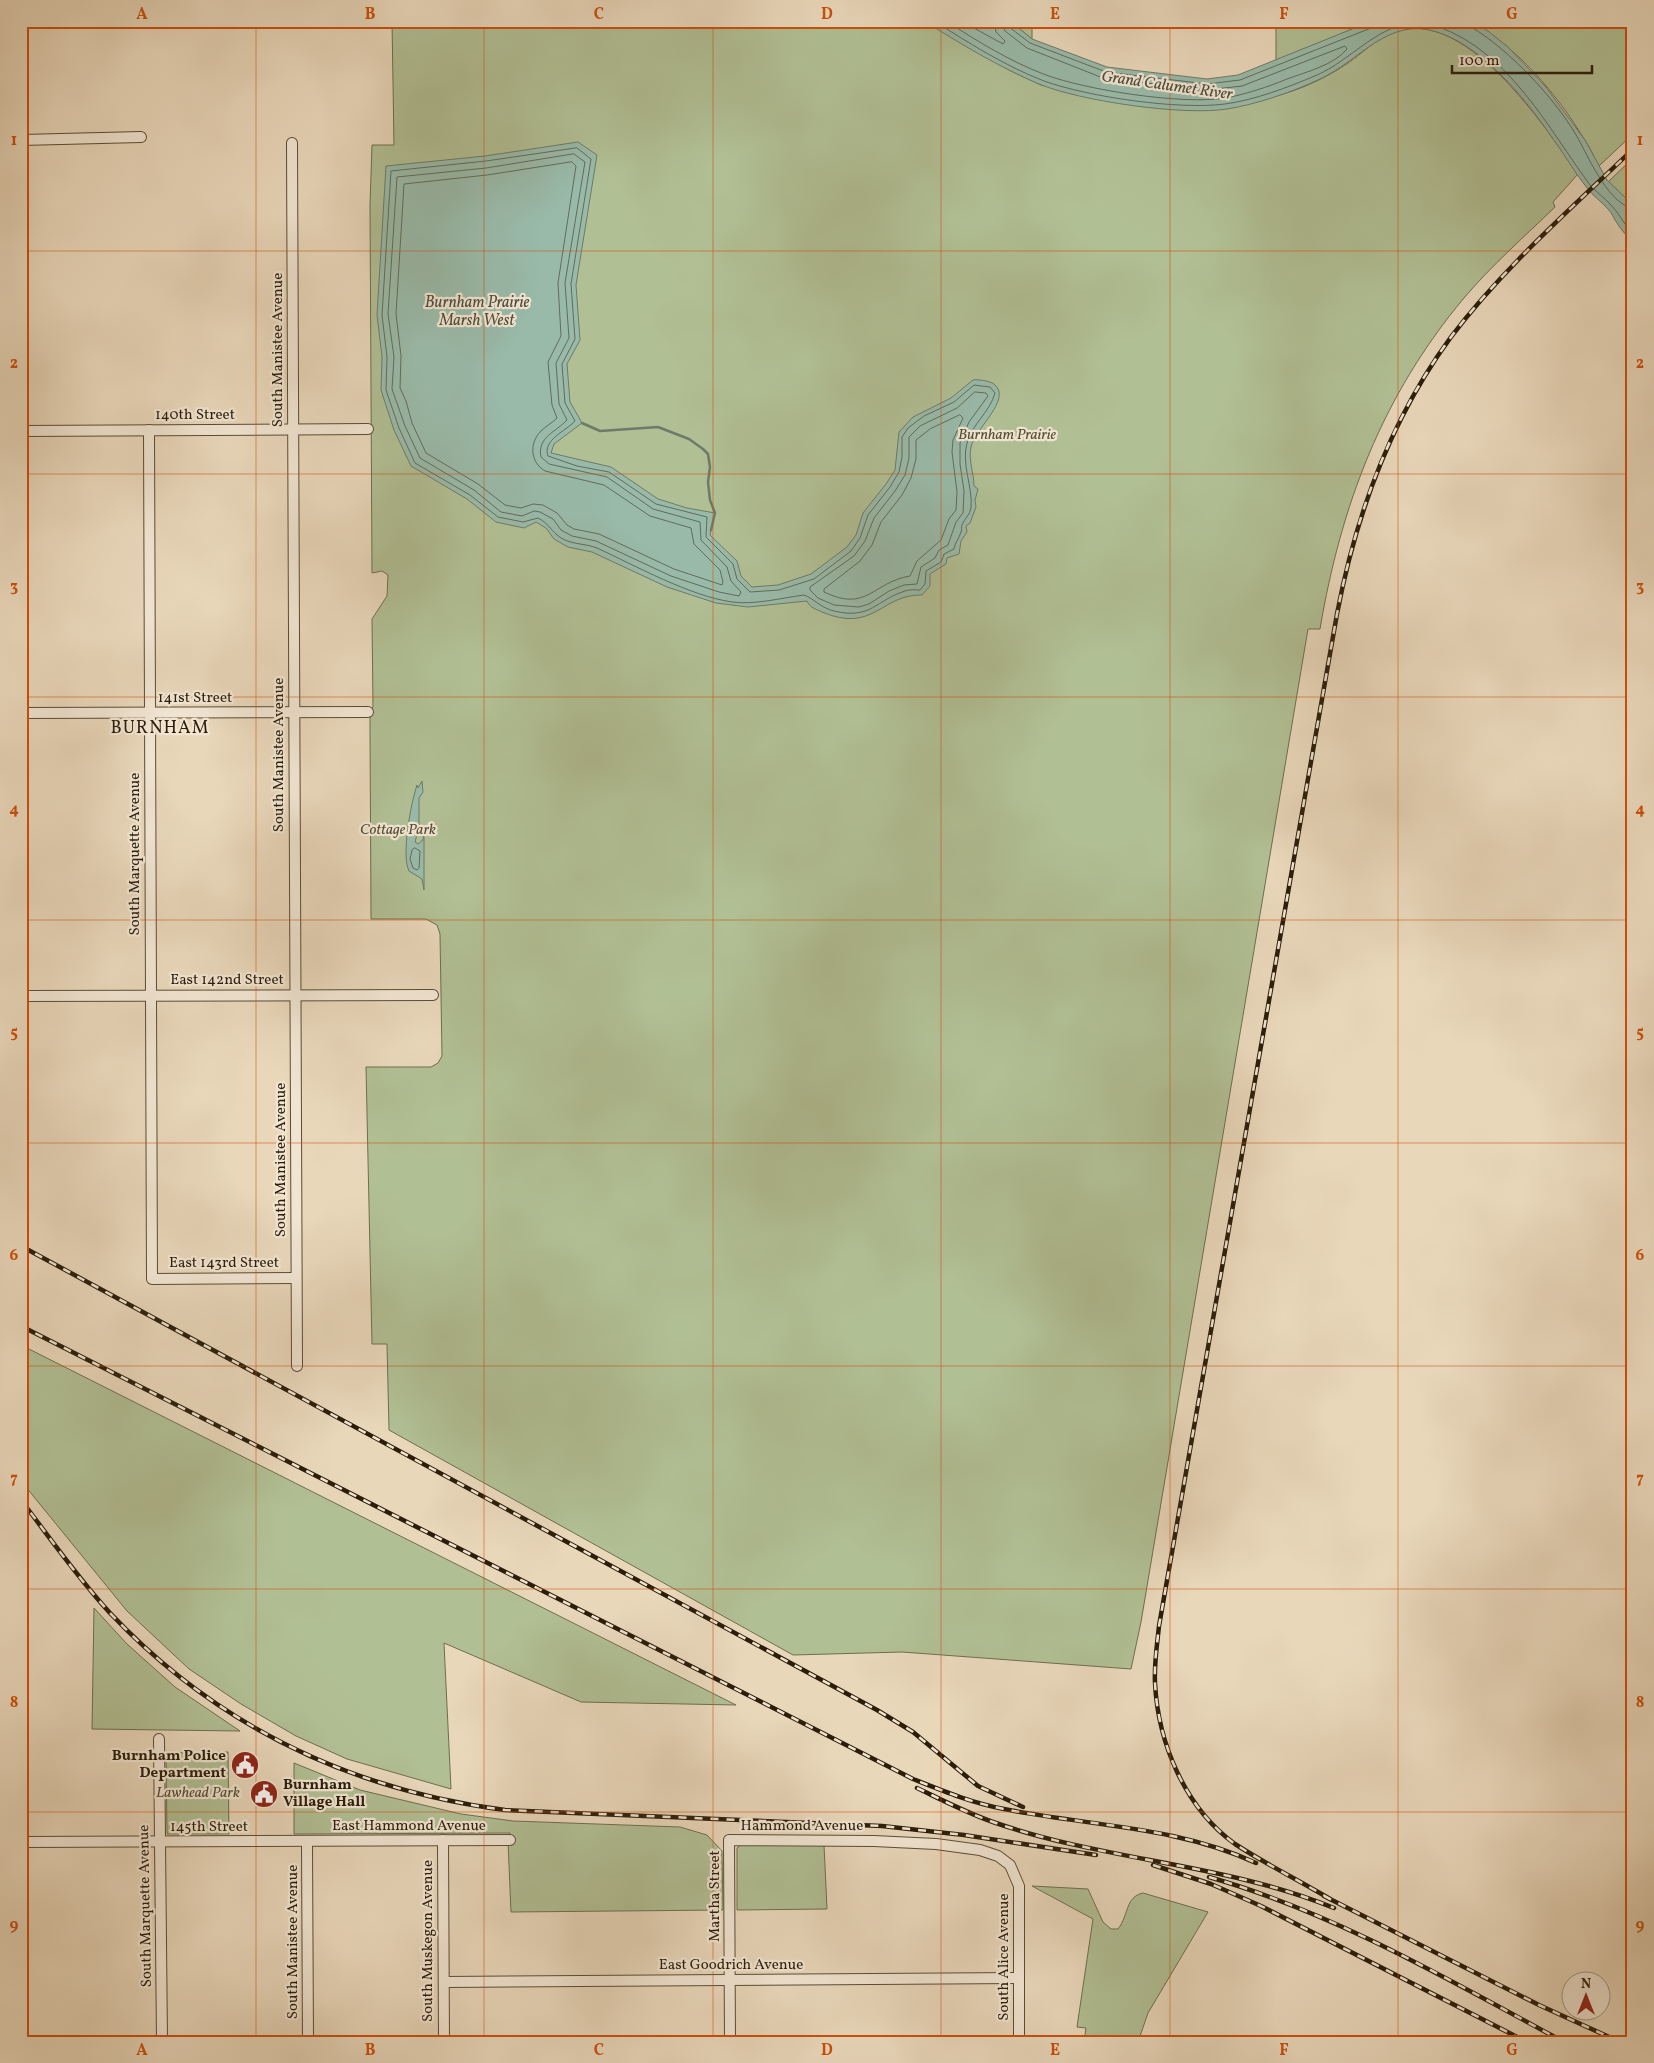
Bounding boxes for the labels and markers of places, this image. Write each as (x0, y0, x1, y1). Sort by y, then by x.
place label: Burnham Police Department (112, 1746, 226, 1784)
public building icon: Burnham Police Department (230, 1750, 260, 1780)
place label: Burnham Village Hall (283, 1775, 365, 1813)
public building icon: Burnham Village Hall (249, 1779, 279, 1809)

